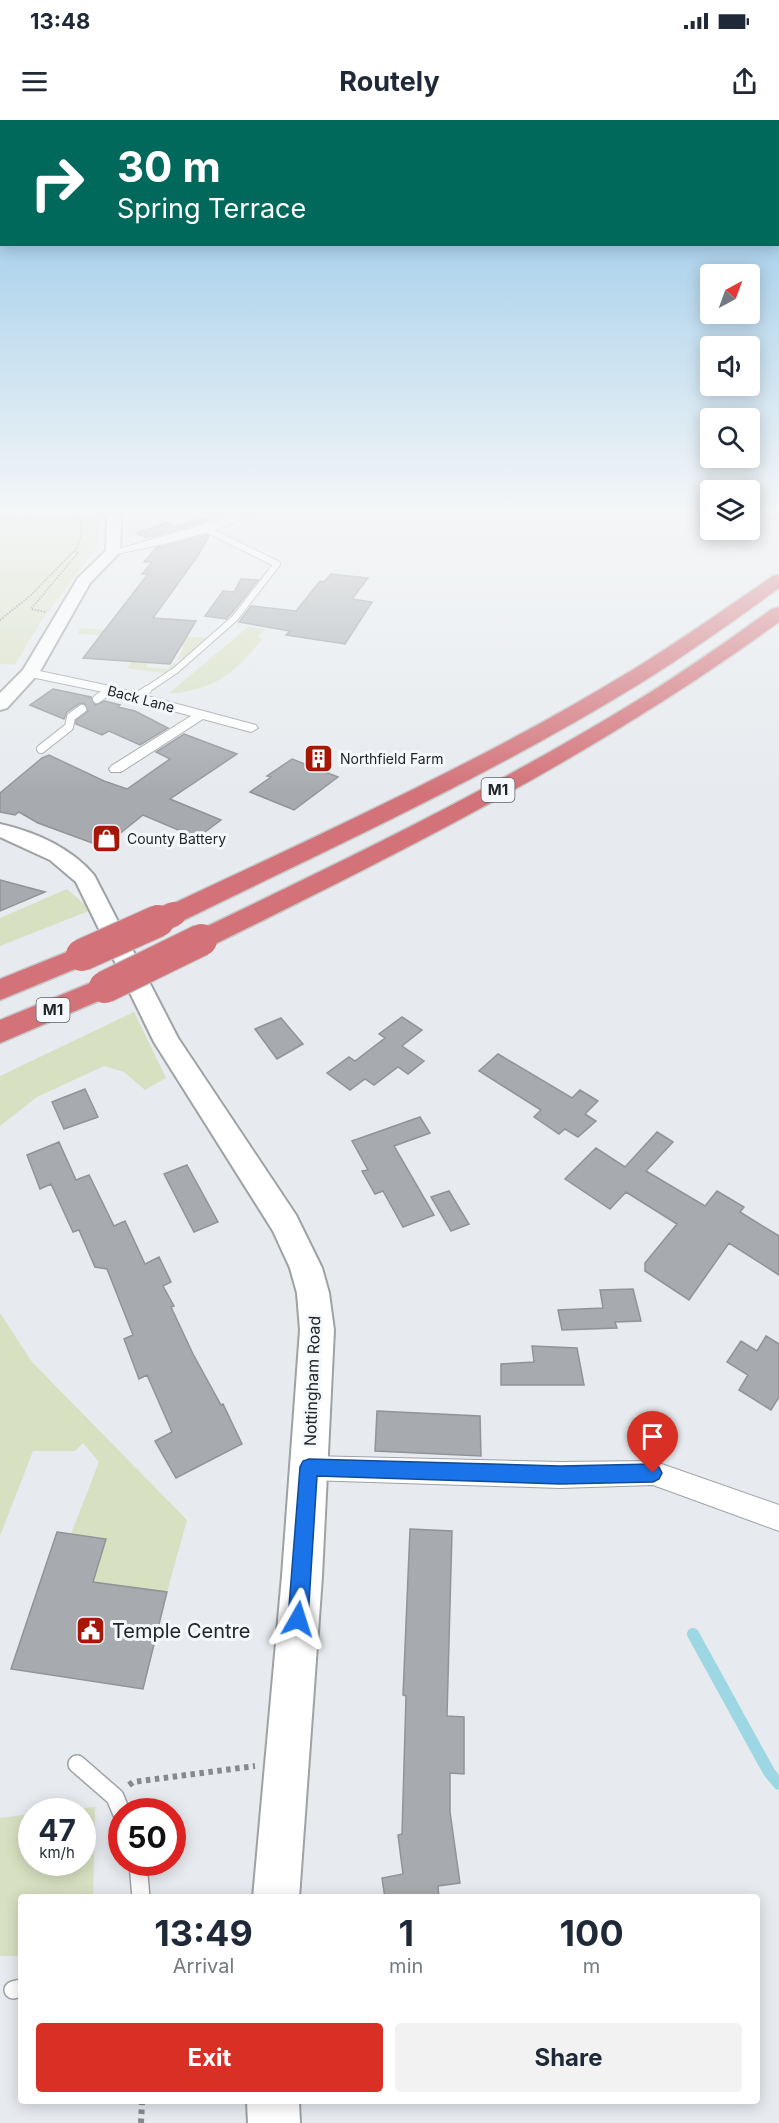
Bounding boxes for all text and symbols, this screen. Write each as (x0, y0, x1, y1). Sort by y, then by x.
text: 13:48 (30, 8, 90, 34)
icon: menu (18, 65, 51, 98)
text: Routely (339, 65, 440, 98)
icon: share (728, 65, 761, 98)
text: 30 m (117, 141, 221, 192)
icon: right (18, 144, 96, 222)
text: Spring Terrace (117, 192, 306, 225)
north arrow (700, 264, 760, 324)
map controls (700, 264, 760, 540)
button: sound (700, 336, 760, 396)
button: search (700, 408, 760, 468)
button: layers (700, 480, 760, 540)
street label: Back Lane (106, 681, 177, 716)
building icon: Northfield Farm (303, 743, 335, 775)
place label: Northfield Farm (340, 750, 443, 767)
road number: M1 (482, 778, 514, 802)
shop icon: County Battery (90, 823, 122, 855)
place label: County Battery (127, 830, 226, 847)
road number: M1 (36, 998, 70, 1022)
street label: Nottingham Road (300, 1315, 324, 1447)
pin (627, 1411, 678, 1473)
icon: arrive (636, 1420, 669, 1453)
position arrow (266, 1587, 330, 1651)
public building icon: Temple Centre (75, 1615, 107, 1647)
place label: Temple Centre (112, 1619, 250, 1643)
speed limit sign: 50 (108, 1798, 186, 1876)
text: 47 (38, 1812, 76, 1848)
text: km/h (39, 1843, 75, 1862)
text: 13:49 (154, 1911, 253, 1955)
text: 1 (398, 1911, 414, 1955)
text: 100 (560, 1911, 624, 1955)
text: Arrival (173, 1954, 234, 1978)
text: min (389, 1954, 423, 1978)
text: m (583, 1954, 600, 1978)
button: Exit (36, 2023, 383, 2092)
button: Share (395, 2023, 742, 2092)

